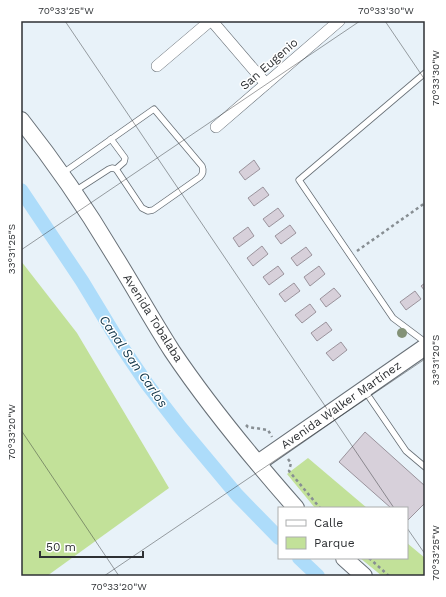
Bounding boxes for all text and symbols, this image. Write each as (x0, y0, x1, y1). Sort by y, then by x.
text: 70°33'25"W (38, 5, 94, 16)
text: 70°33'30"W (358, 5, 414, 16)
street label: San Eugenio (237, 35, 301, 93)
text: 70°33'30"W (430, 50, 441, 106)
text: 33°31'25"S (6, 224, 17, 274)
street label: Avenida Tobalaba (120, 271, 186, 365)
water label: Canal San Carlos (96, 312, 171, 410)
text: 33°31'20"S (430, 335, 441, 385)
street label: Avenida Walker Martínez (278, 358, 404, 452)
text: 70°33'20"W (6, 404, 17, 460)
legend (278, 507, 408, 559)
text: Calle (314, 516, 343, 530)
text: 70°33'25"W (430, 525, 441, 581)
scale bar (40, 533, 143, 559)
text: Parque (314, 536, 355, 550)
text: 50 m (46, 540, 76, 554)
text: 70°33'20"W (91, 581, 147, 592)

